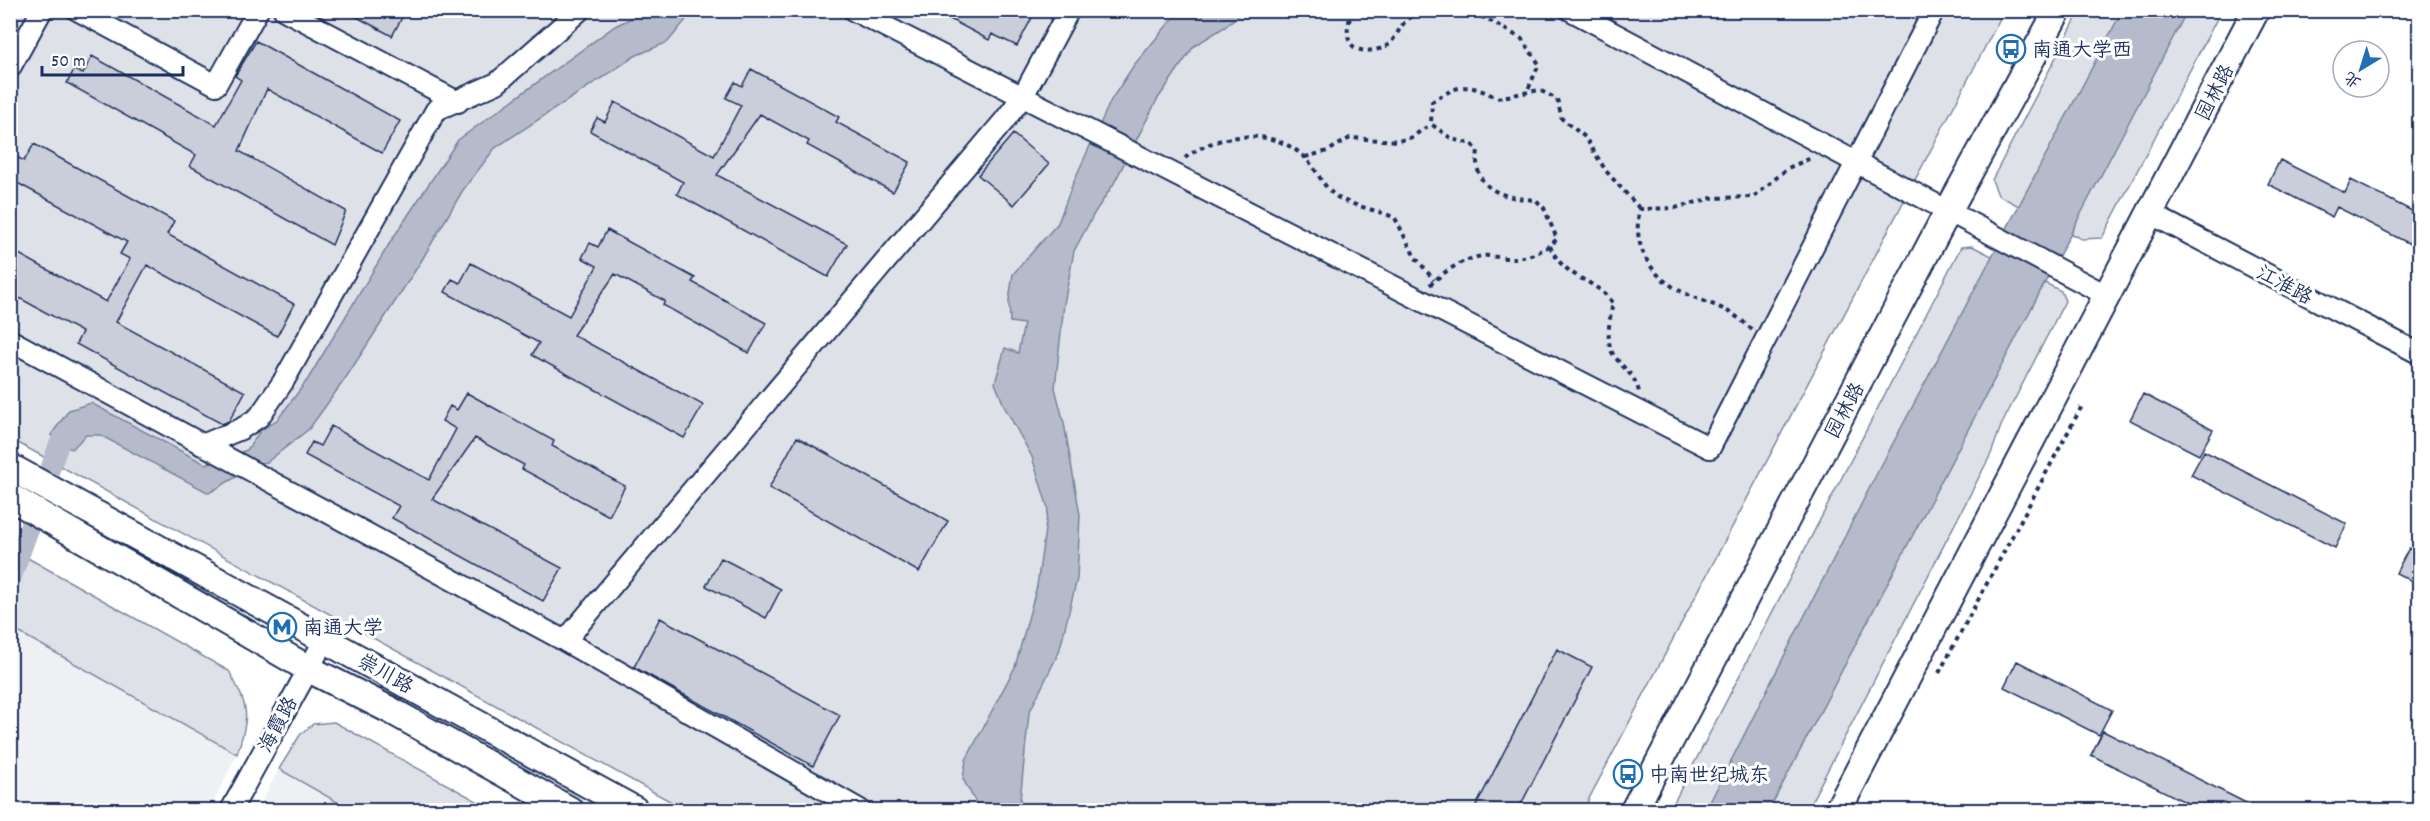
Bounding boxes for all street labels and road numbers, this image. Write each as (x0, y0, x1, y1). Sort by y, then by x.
street label: 园林路 (2191, 59, 2243, 126)
street label: 江淮路 (2251, 260, 2318, 314)
street label: 园林路 (1820, 377, 1874, 444)
street label: 崇川路 (352, 649, 418, 703)
street label: 海霞路 (253, 691, 307, 758)

